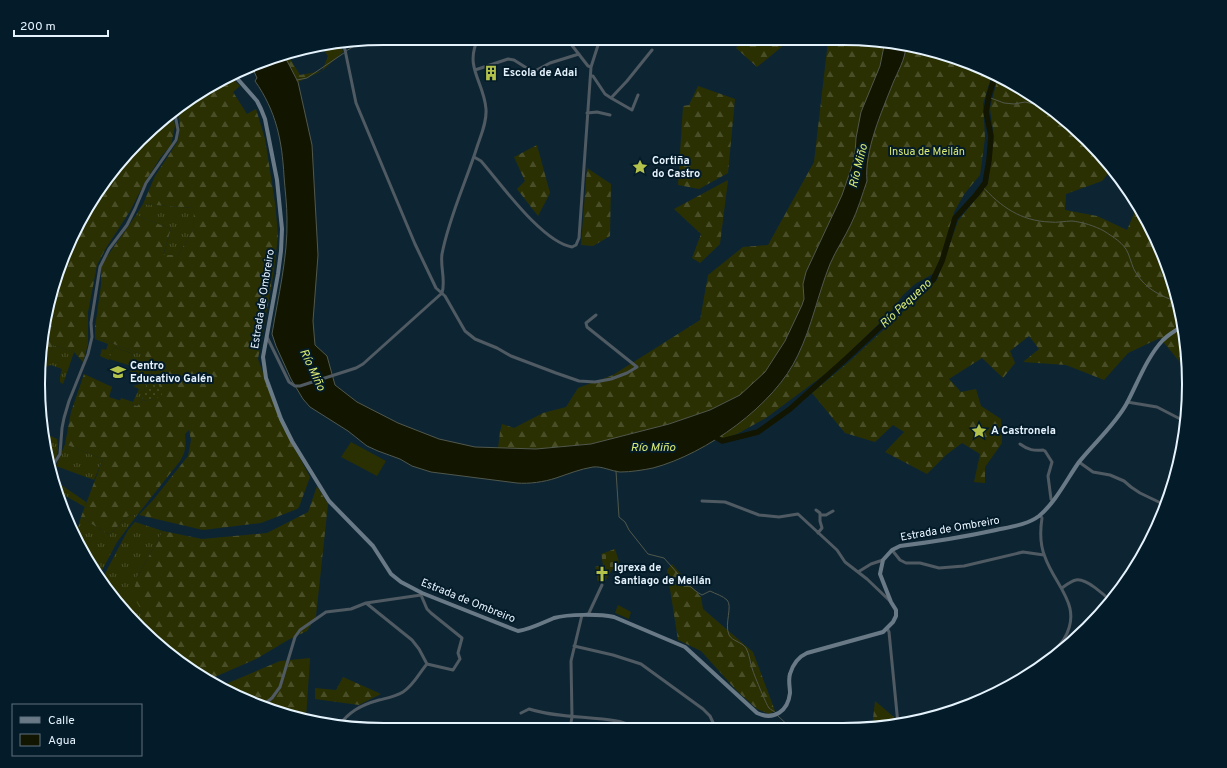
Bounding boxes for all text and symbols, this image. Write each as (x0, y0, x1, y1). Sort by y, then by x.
scale bar (14, 12, 108, 38)
text: 200 m (20, 19, 56, 35)
building icon: Escola de Adai (482, 64, 500, 82)
place label: Escola de Adai (503, 66, 577, 80)
water label: Río Miño (846, 142, 872, 190)
park label: Insua de Meilán (889, 145, 965, 159)
place label: Cortiña do Castro (652, 154, 700, 181)
place icon: Cortiña do Castro (631, 158, 649, 176)
street label: Estrada de Ombreiro (248, 248, 278, 350)
water label: Río Pequeno (877, 275, 936, 332)
water label: Río Miño (295, 346, 329, 394)
place label: Centro Educativo Galén (130, 359, 213, 386)
school or university icon: Centro Educativo Galén (109, 363, 127, 381)
place icon: A Castronela (970, 422, 988, 440)
place label: A Castronela (991, 424, 1056, 438)
water label: Río Miño (631, 440, 676, 456)
street label: Estrada de Ombreiro (899, 513, 1001, 545)
place label: Igrexa de Santiago de Meilán (614, 561, 711, 588)
church icon: Igrexa de Santiago de Meilán (593, 565, 611, 583)
street label: Estrada de Ombreiro (419, 576, 517, 626)
legend (12, 704, 142, 756)
text: Calle (48, 713, 75, 729)
text: Agua (48, 733, 76, 749)

